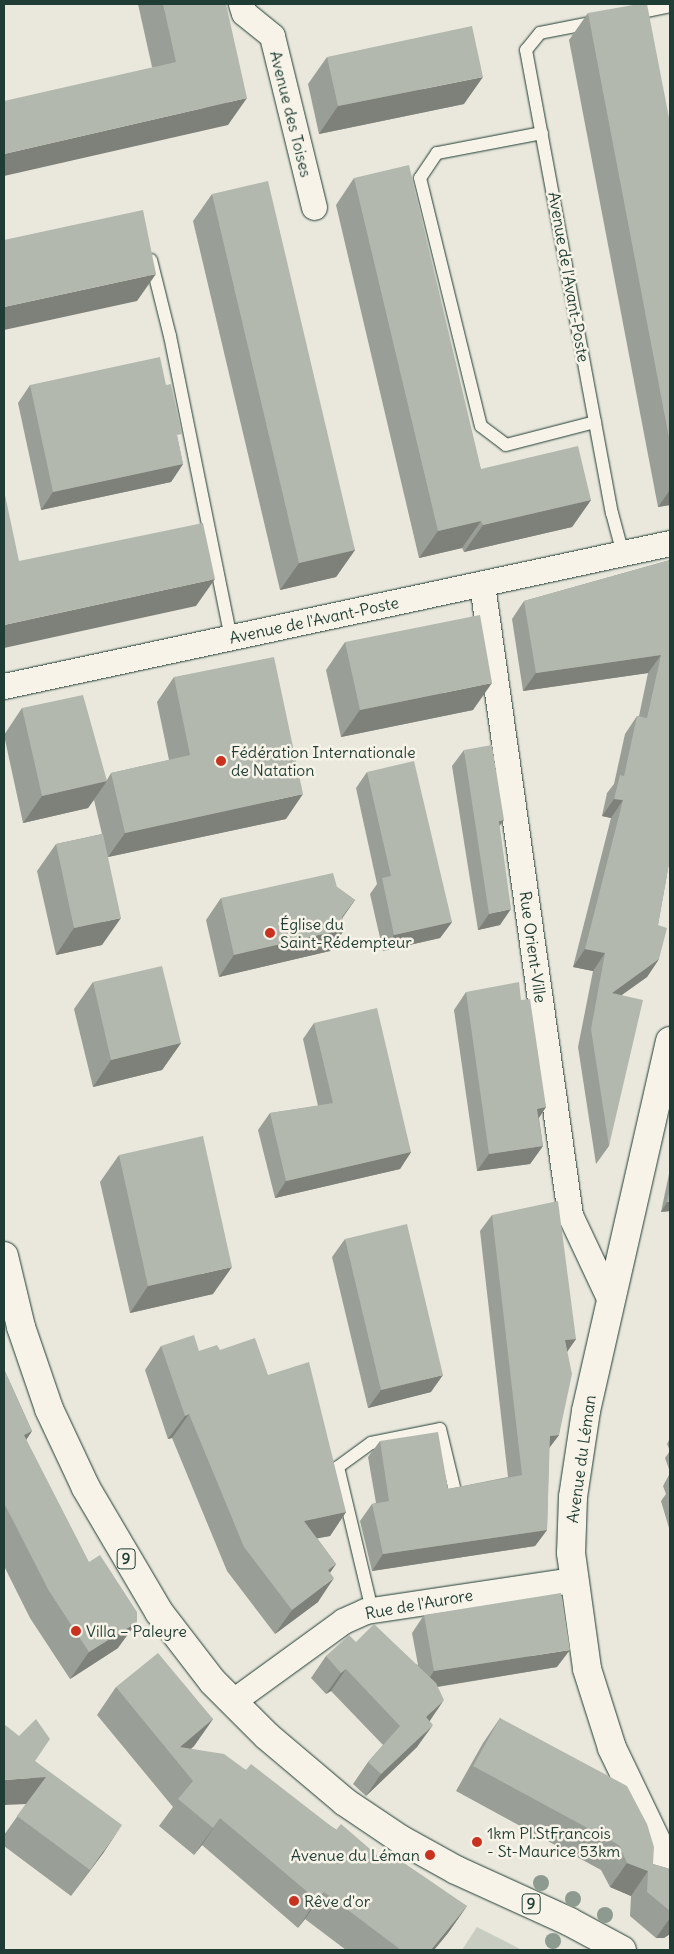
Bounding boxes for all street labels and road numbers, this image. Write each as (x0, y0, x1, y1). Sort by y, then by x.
street label: Avenue des Toises (266, 49, 316, 179)
street label: Avenue de l'Avant-Poste (545, 190, 593, 364)
street label: Avenue de l'Avant-Poste (228, 593, 400, 647)
street label: Rue Orient-Ville (516, 890, 550, 1004)
street label: Avenue du Léman (562, 1394, 600, 1524)
road number: 9 (116, 1546, 136, 1572)
street label: Rue de l'Aurore (364, 1585, 474, 1623)
road number: 9 (521, 1892, 541, 1916)

